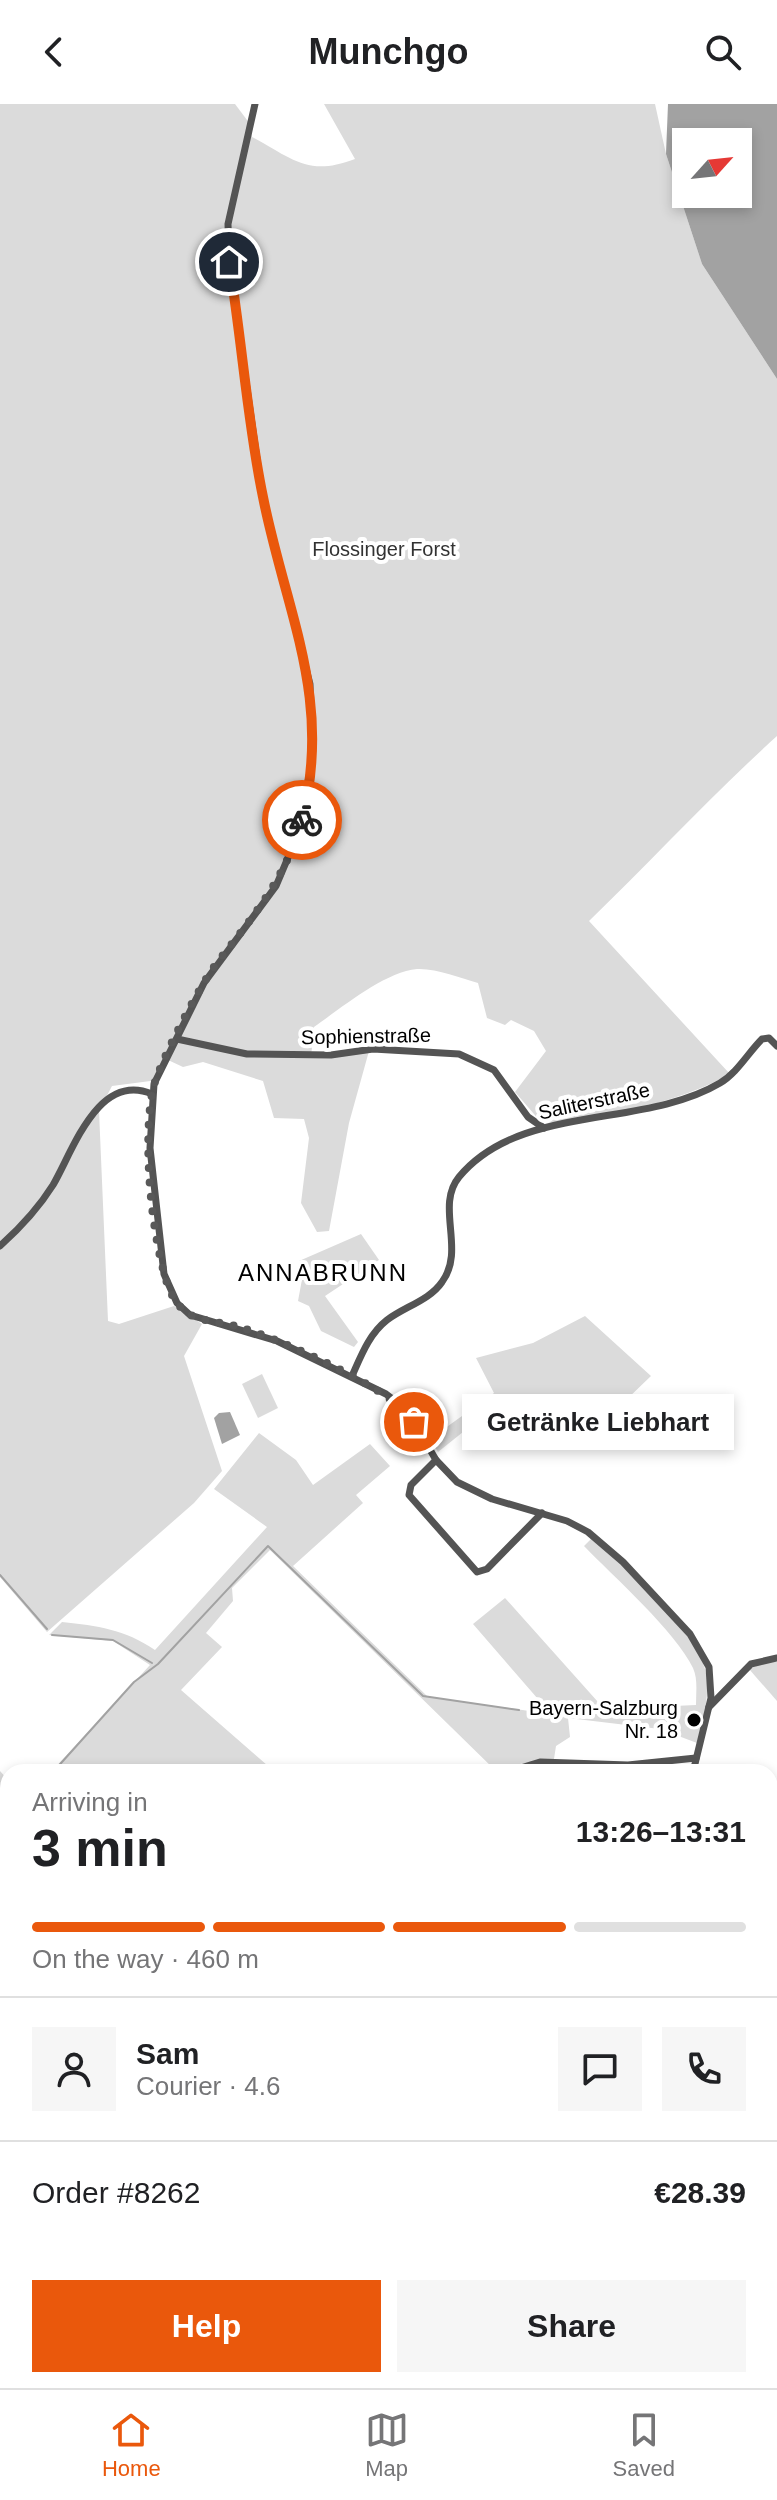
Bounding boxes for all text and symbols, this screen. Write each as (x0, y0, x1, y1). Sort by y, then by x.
icon: back (32, 30, 76, 74)
icon: search (701, 30, 745, 74)
text: Munchgo (309, 31, 468, 72)
north arrow (672, 128, 752, 208)
map controls (672, 128, 752, 208)
pin (195, 228, 263, 296)
icon: home (207, 240, 251, 284)
park label: Flossinger Forst (312, 538, 456, 560)
courier (262, 780, 342, 860)
icon: bike (280, 798, 324, 842)
street label: Sophienstraße (301, 1024, 431, 1048)
street label: Saliterstraße (536, 1078, 652, 1124)
district label: ANNABRUNN (238, 1259, 408, 1286)
pin (380, 1388, 448, 1456)
callout: Getränke Liebhart (462, 1394, 734, 1450)
icon: bag (392, 1400, 436, 1444)
text: Getränke Liebhart (487, 1407, 709, 1437)
place label: Bayern-Salzburg Nr. 18 (529, 1697, 678, 1742)
marker: Bayern-Salzburg Nr. 18 (685, 1711, 703, 1729)
text: Arriving in (32, 1787, 148, 1817)
text: 13:26–13:31 (576, 1815, 746, 1848)
text: 3 min (32, 1819, 168, 1877)
text: On the way · 460 m (32, 1944, 259, 1974)
button: person (32, 2027, 116, 2111)
button: chat (558, 2027, 642, 2111)
button: phone (662, 2027, 746, 2111)
text: Sam (136, 2037, 199, 2070)
text: Courier · 4.6 (136, 2071, 281, 2101)
text: Order #8262 (32, 2176, 200, 2209)
text: €28.39 (654, 2176, 746, 2209)
button: Help (32, 2280, 381, 2372)
button: Share (397, 2280, 746, 2372)
tab: Home (102, 2408, 161, 2482)
tab: Map (365, 2408, 409, 2482)
tab: Saved (613, 2408, 675, 2482)

